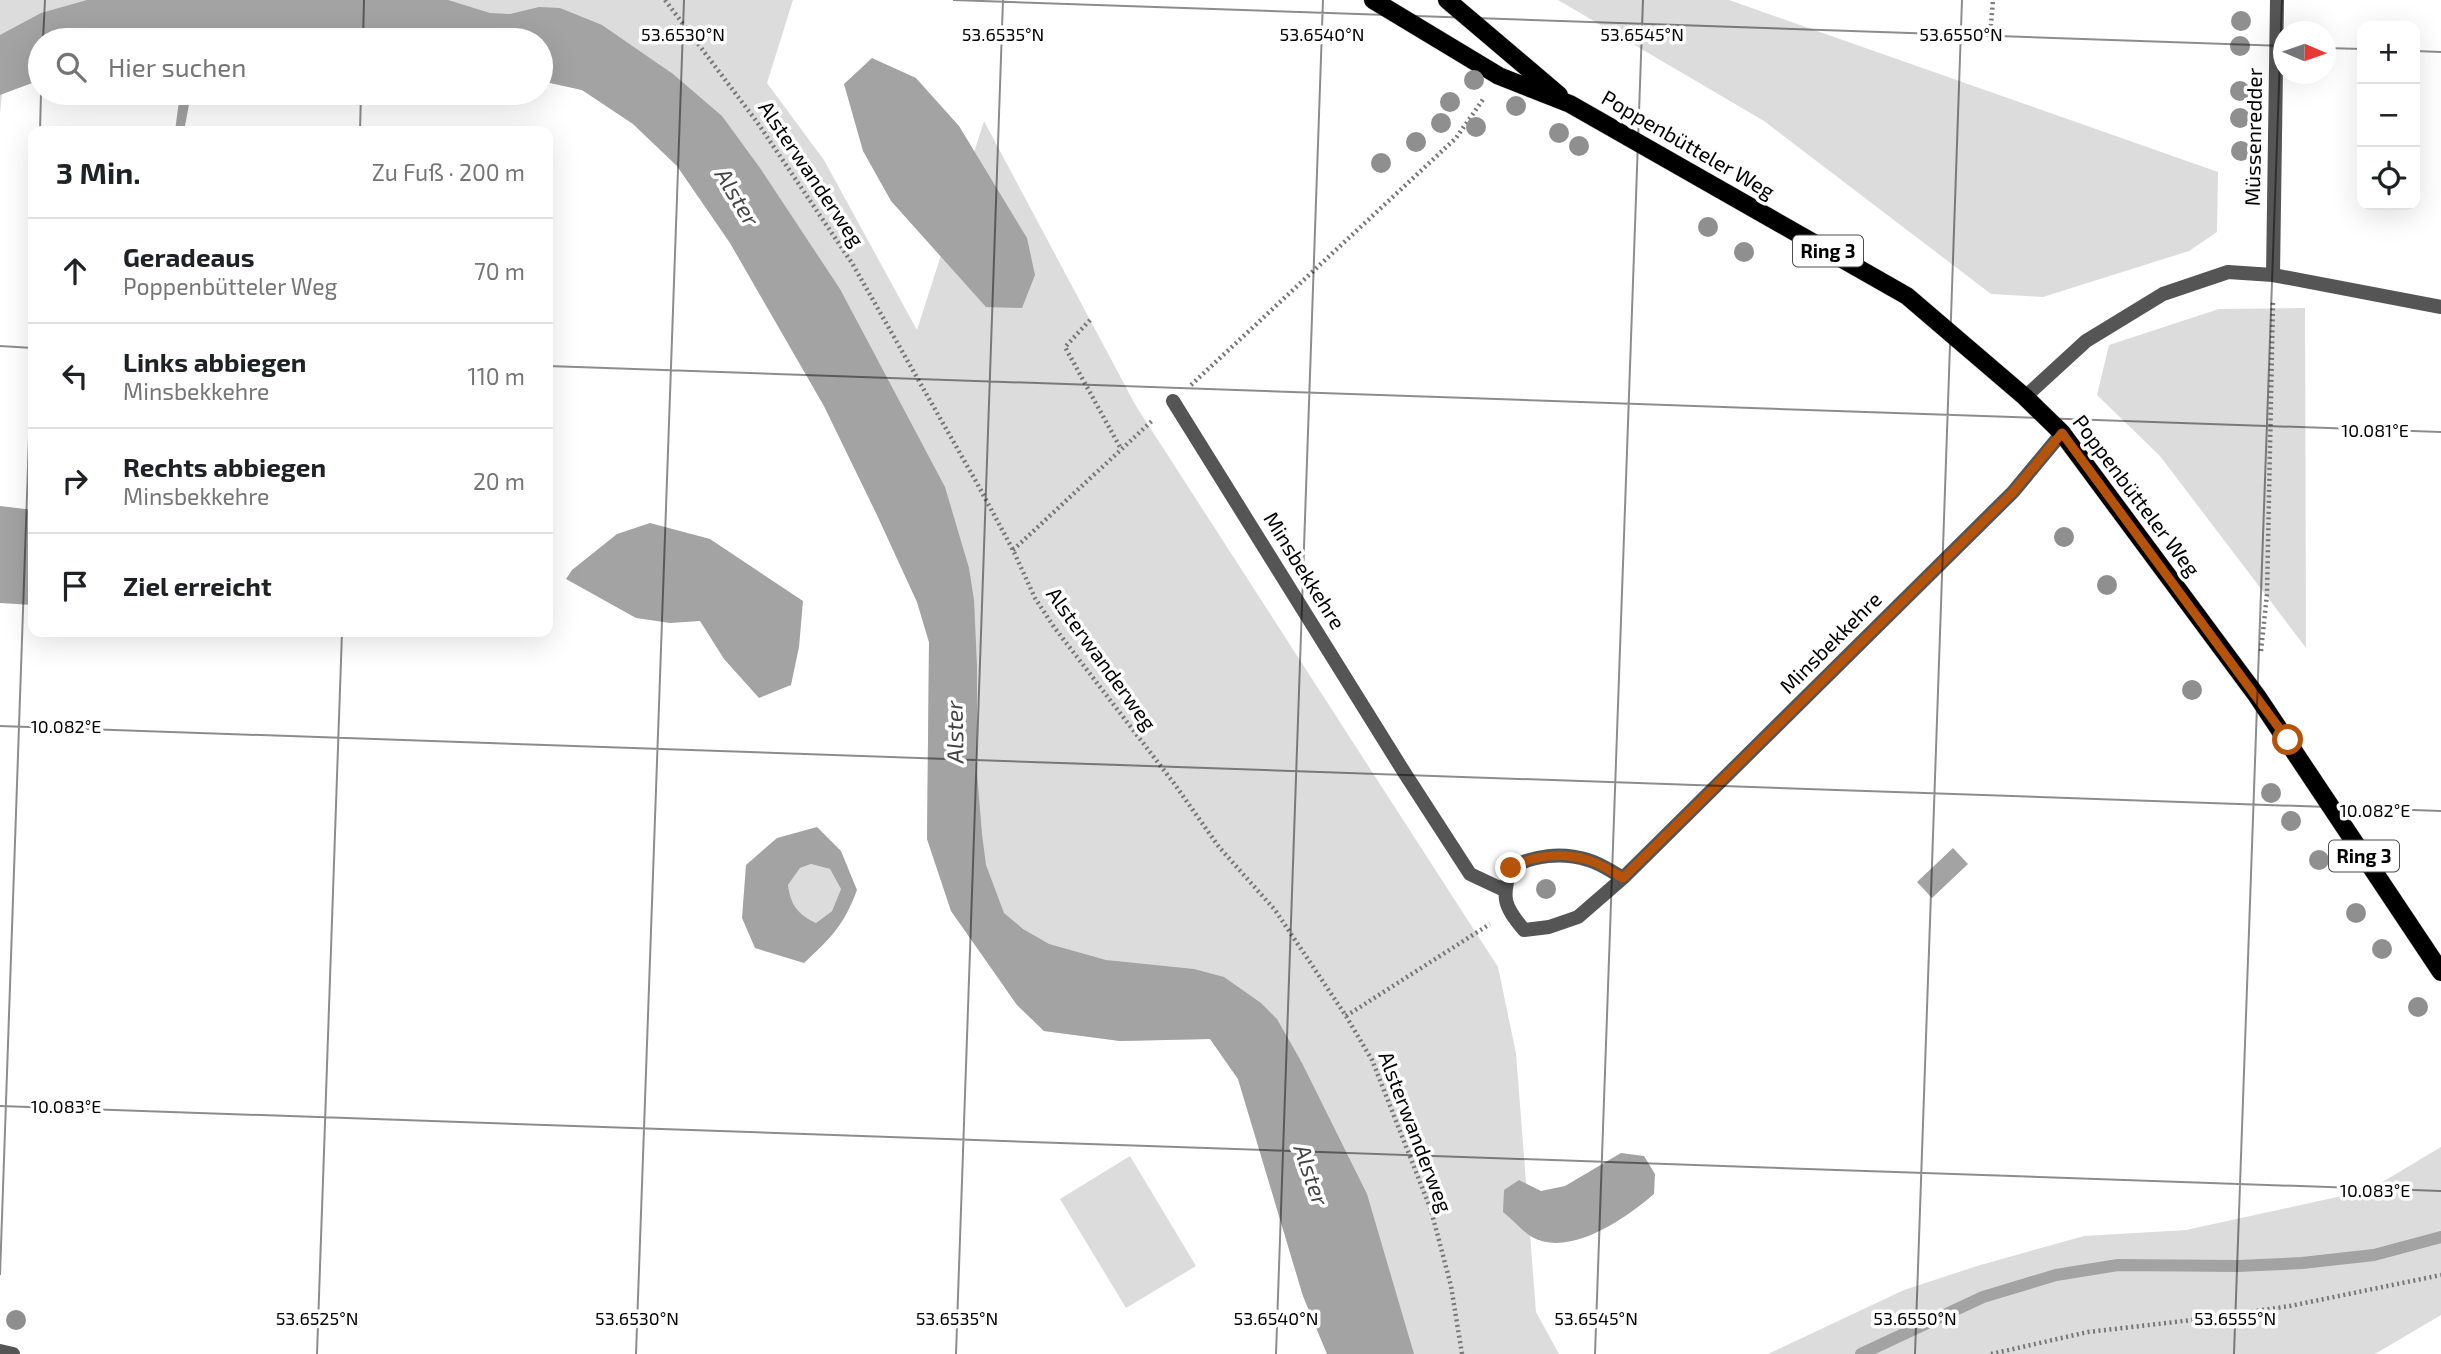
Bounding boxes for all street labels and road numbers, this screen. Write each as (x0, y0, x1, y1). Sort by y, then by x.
street label: Müssenredder (2239, 67, 2266, 206)
street label: Poppenbütteler Weg (1598, 84, 1780, 204)
street label: Alsterwanderweg (754, 95, 870, 251)
road number: Ring 3 (1793, 235, 1863, 266)
street label: Poppenbütteler Weg (2068, 409, 2206, 581)
street label: Minsbekkehre (1259, 507, 1351, 634)
street label: Alsterwanderweg (1042, 582, 1163, 735)
street label: Minsbekkehre (1774, 586, 1886, 698)
road number: Ring 3 (2329, 841, 2399, 872)
street label: Alsterwanderweg (1374, 1047, 1459, 1216)

